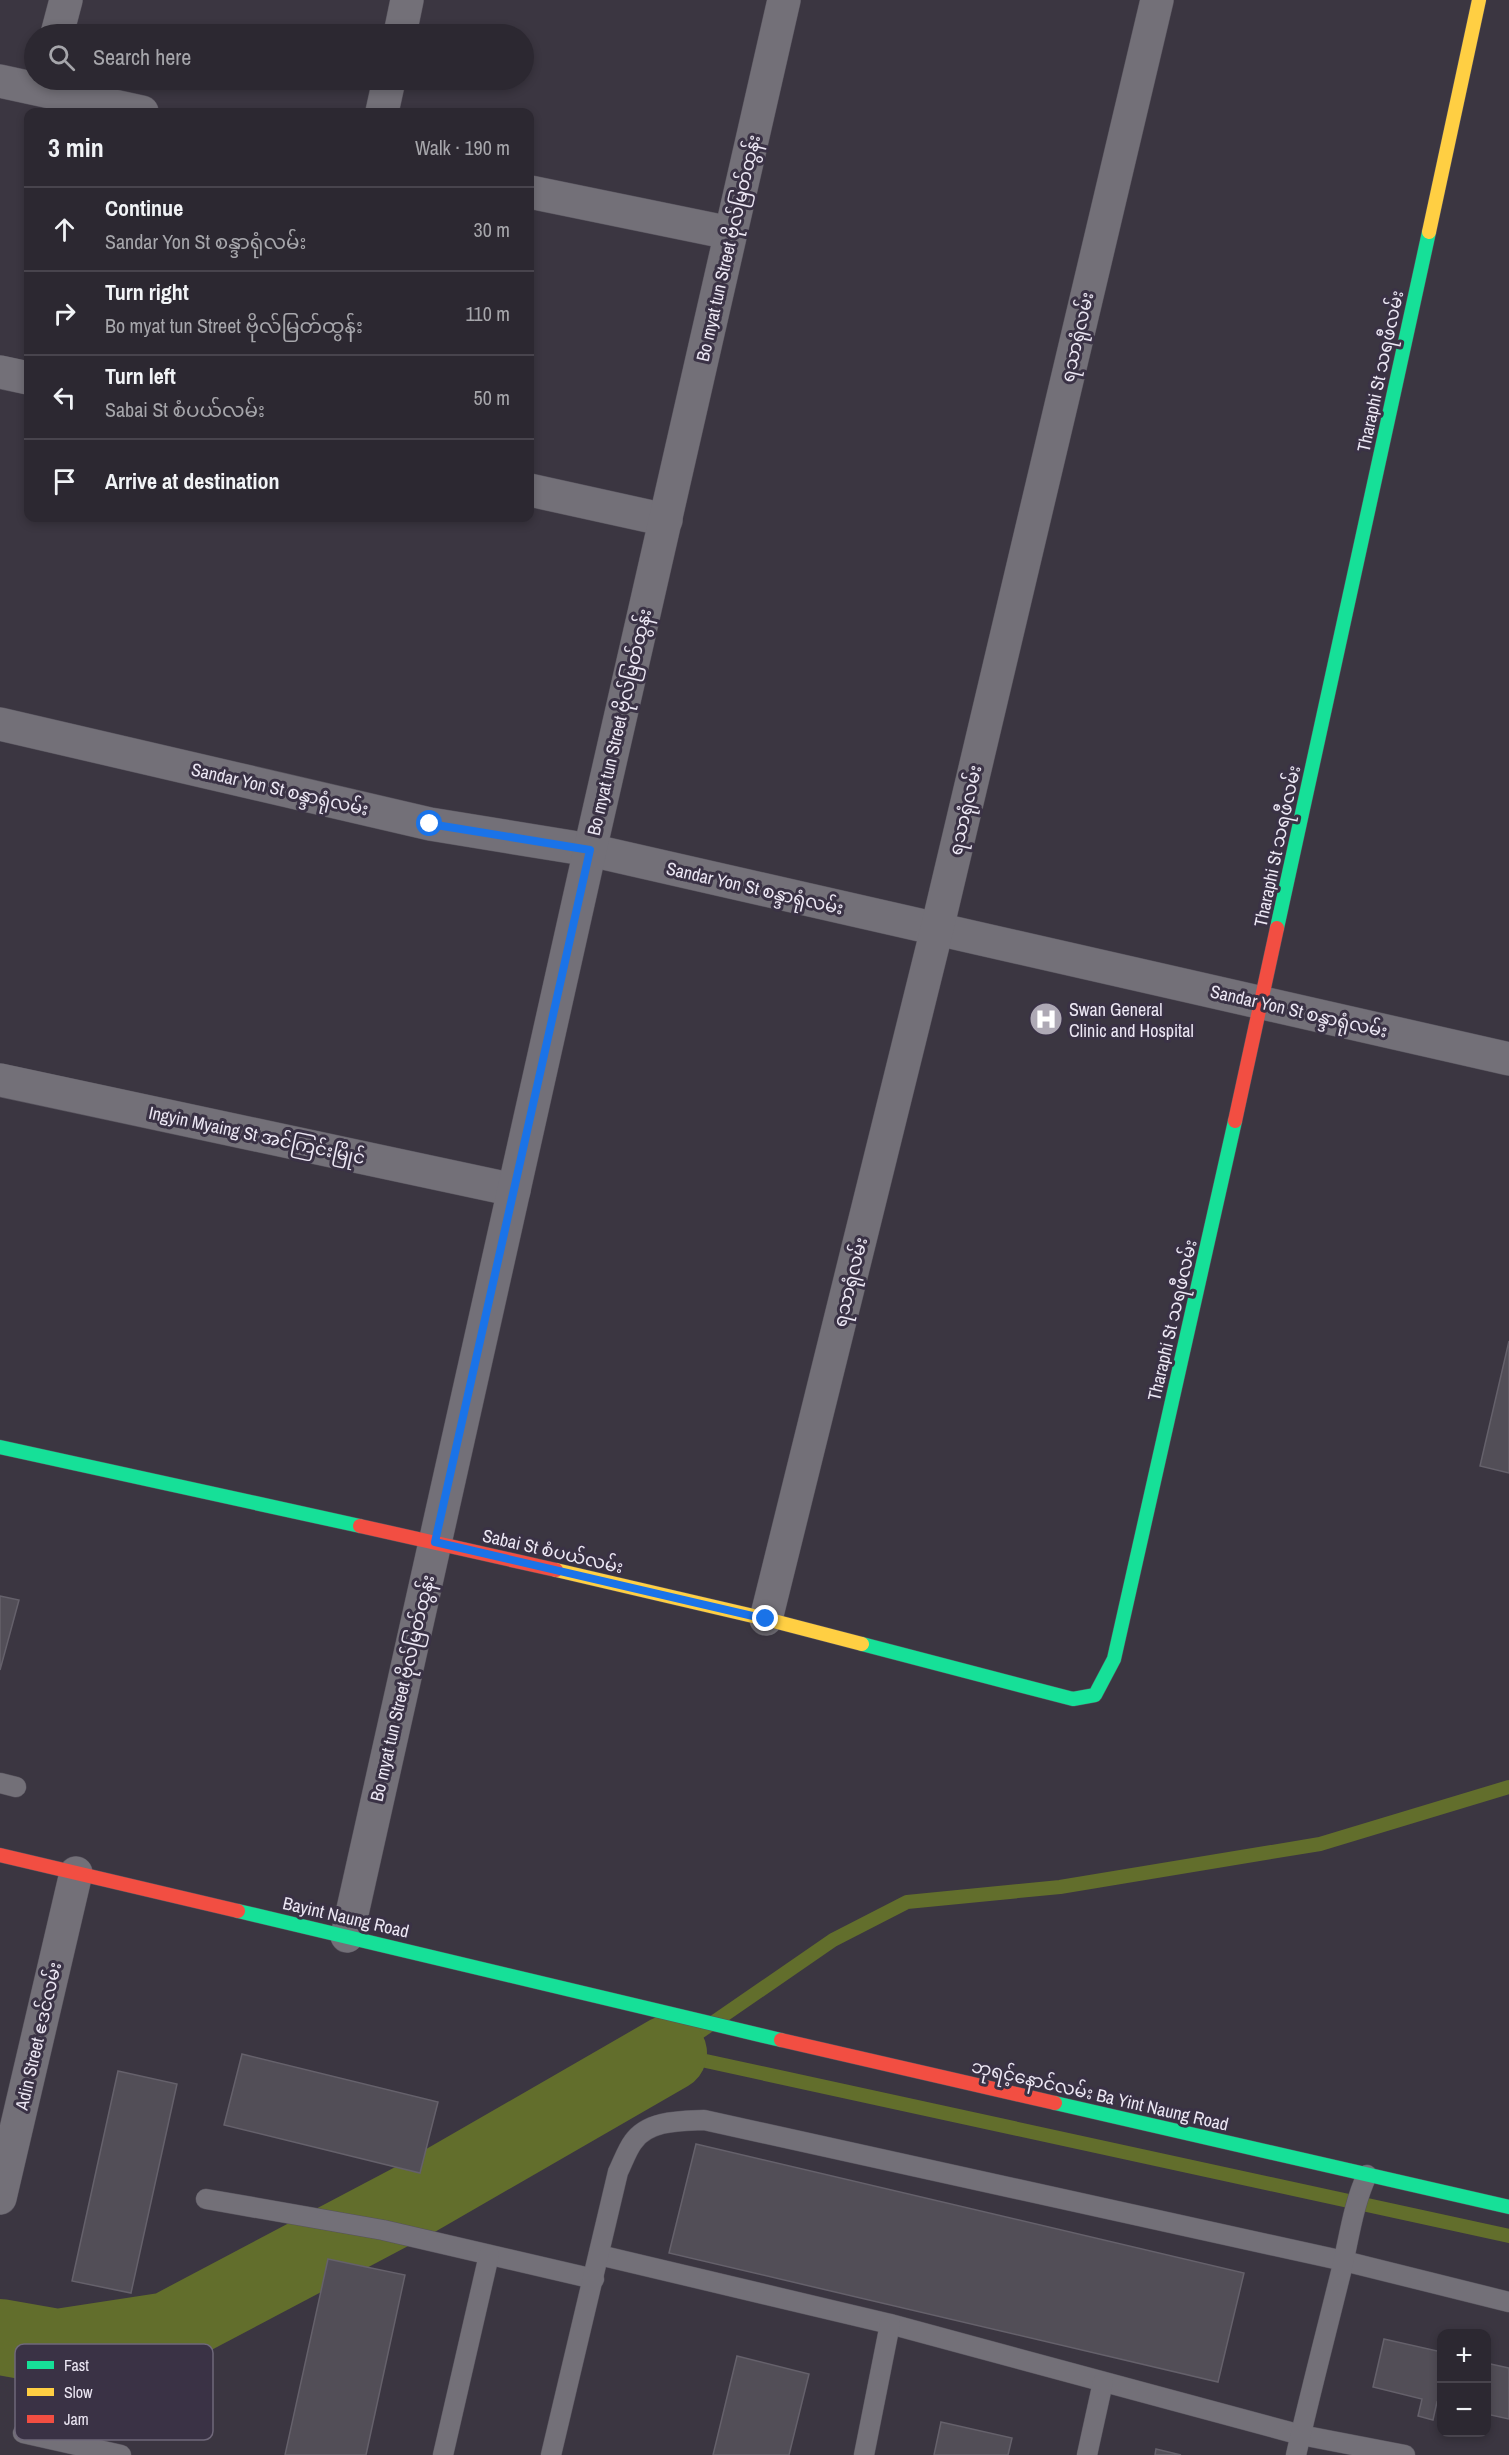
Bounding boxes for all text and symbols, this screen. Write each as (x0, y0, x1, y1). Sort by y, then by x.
search box (24, 24, 534, 90)
icon: search (45, 41, 78, 74)
text: Search here (93, 42, 191, 72)
text: 3 min (48, 130, 104, 165)
street label: Bo myat tun Street ဗိုလ်မြတ်ထွန်း (689, 132, 769, 365)
text: Walk · 190 m (415, 134, 510, 161)
text: Continue (105, 193, 183, 223)
icon: ahead (48, 213, 81, 246)
text: 30 m (474, 216, 510, 243)
text: Sandar Yon St စန္ဒာရုံလမ်း (105, 228, 306, 255)
text: Turn right (105, 277, 189, 307)
street label: Tharaphi St သရဖီလမ်း (1350, 288, 1412, 455)
street label: ရသာရုံလမ်း (1054, 289, 1102, 385)
icon: right (48, 297, 81, 330)
text: 110 m (466, 300, 510, 327)
text: Bo myat tun Street ဗိုလ်မြတ်ထွန်း (105, 312, 363, 339)
text: Turn left (105, 361, 176, 391)
icon: left (48, 381, 81, 414)
text: 50 m (474, 384, 510, 411)
text: Sabai St စံပယ်လမ်း (105, 396, 265, 423)
icon: arrive (48, 465, 81, 498)
text: Arrive at destination (105, 466, 279, 496)
street label: Bo myat tun Street ဗိုလ်မြတ်ထွန်း (580, 606, 660, 839)
street label: Sandar Yon St စန္ဒာရုံလမ်း (188, 756, 371, 825)
street label: ရသာရုံလမ်း (942, 762, 990, 858)
street label: Tharaphi St သရဖီလမ်း (1247, 763, 1309, 930)
route start (416, 810, 442, 836)
street label: Sandar Yon St စန္ဒာရုံလမ်း (663, 855, 846, 924)
street label: Sandar Yon St စန္ဒာရုံလမ်း (1207, 978, 1390, 1047)
place label: Swan General Clinic and Hospital (1069, 997, 1194, 1043)
hospital icon: Swan General Clinic and Hospital (1028, 1001, 1064, 1037)
street label: Ingyin Myaing St အင်ကြင်းမြိုင် (146, 1099, 368, 1173)
street label: ရသာရုံလမ်း (827, 1234, 876, 1330)
street label: Tharaphi St သရဖီလမ်း (1140, 1237, 1206, 1404)
street label: Sabai St စံပယ်လမ်း (480, 1523, 626, 1579)
street label: Bo myat tun Street ဗိုလ်မြတ်ထွန်း (363, 1572, 443, 1805)
route end (752, 1605, 778, 1631)
street label: Bayint Naung Road (280, 1890, 412, 1944)
street label: Adin Street ဧဒင်လမ်း (9, 1960, 67, 2113)
street label: ဘုရင့်နောင်လမ်း Ba Yint Naung Road (968, 2053, 1231, 2140)
map controls (1437, 2329, 1491, 2437)
button: + (1437, 2329, 1491, 2383)
legend (15, 2344, 213, 2440)
text: Fast (64, 2354, 89, 2376)
text: Slow (64, 2381, 93, 2403)
button: − (1437, 2383, 1491, 2437)
text: Jam (64, 2408, 89, 2430)

